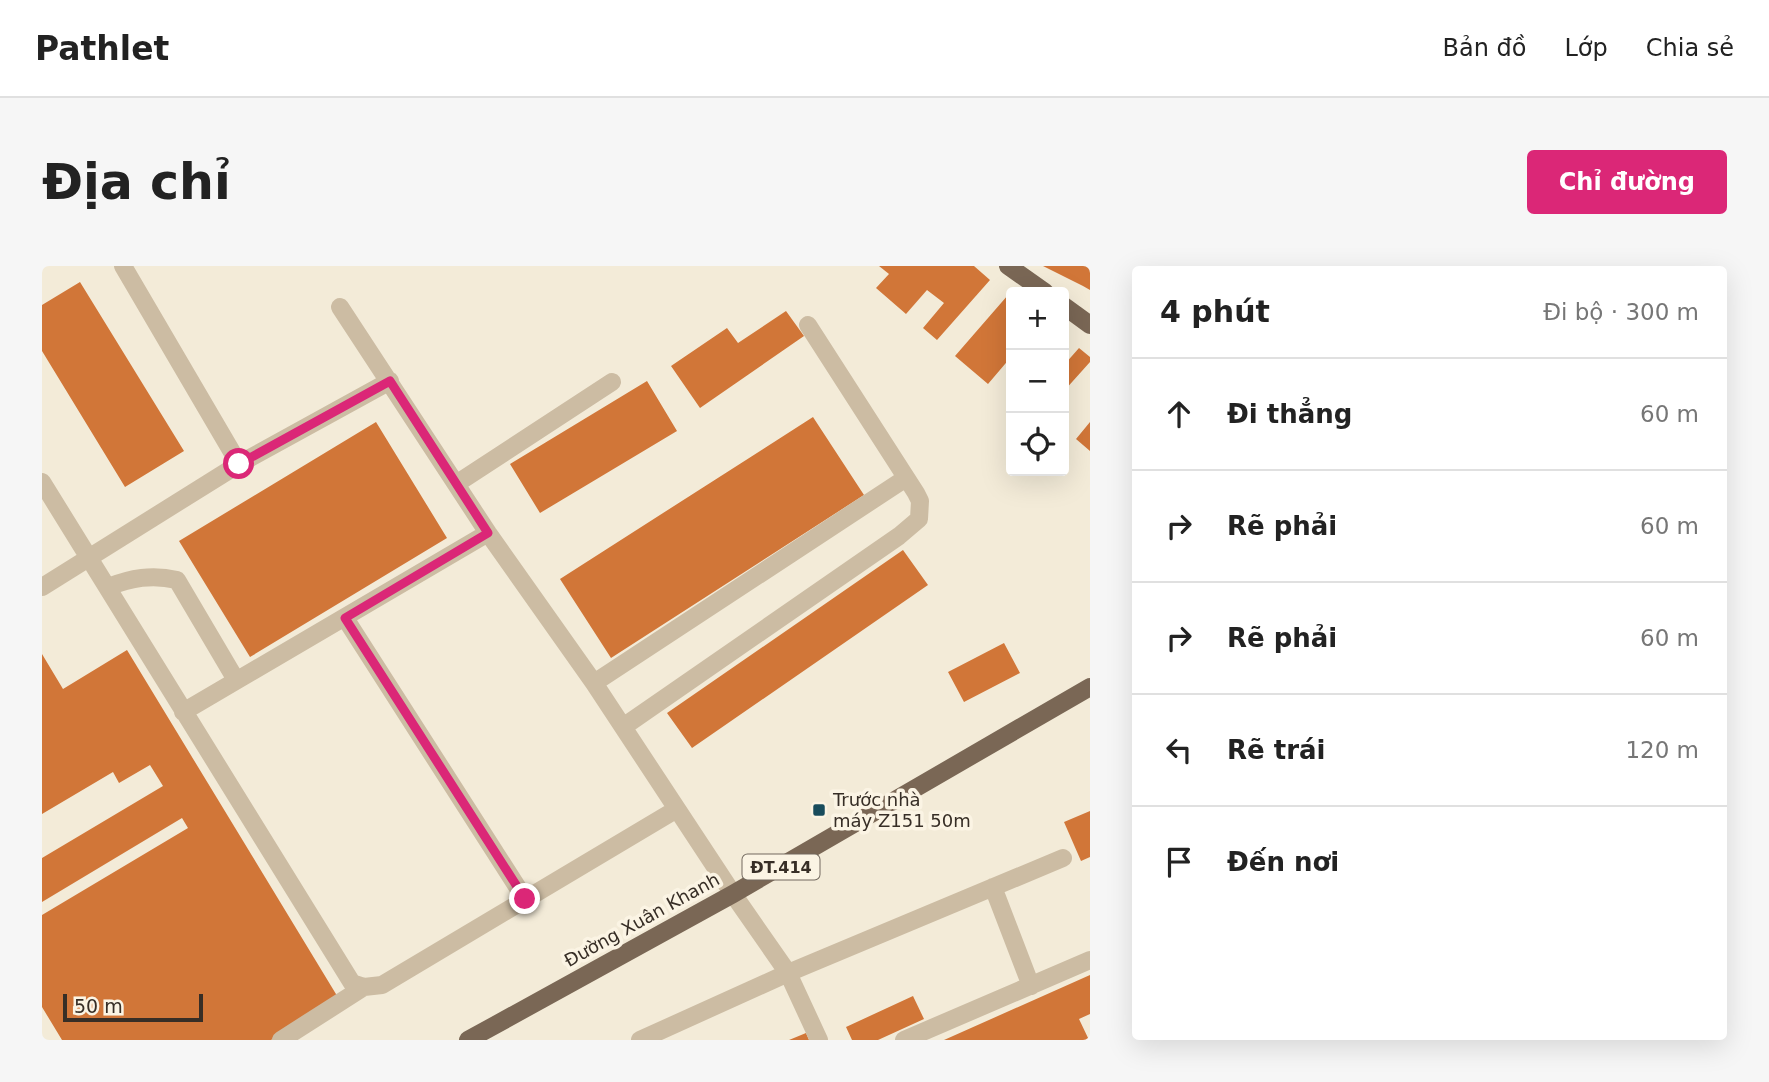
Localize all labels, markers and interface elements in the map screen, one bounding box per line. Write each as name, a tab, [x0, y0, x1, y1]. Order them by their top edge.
text: Pathlet	[35, 29, 169, 68]
text: Bản đồ	[1443, 34, 1526, 62]
text: Lớp	[1564, 34, 1608, 62]
text: Chia sẻ	[1646, 34, 1734, 62]
button: Chỉ đường	[1527, 150, 1727, 214]
text: Địa chỉ	[42, 154, 231, 211]
map controls	[1006, 287, 1069, 476]
button: +	[1006, 287, 1069, 350]
text: 4 phút	[1160, 294, 1270, 329]
text: Đi bộ · 300 m	[1543, 299, 1699, 325]
button: −	[1006, 350, 1069, 413]
icon: ahead	[1160, 395, 1198, 433]
text: Đi thẳng	[1227, 399, 1352, 429]
text: 60 m	[1640, 401, 1699, 427]
button: locate	[1006, 413, 1069, 476]
route start	[223, 448, 254, 479]
icon: right	[1160, 507, 1198, 545]
text: Rẽ phải	[1227, 511, 1337, 541]
text: 60 m	[1640, 513, 1699, 539]
icon: right	[1160, 619, 1198, 657]
text: Rẽ phải	[1227, 623, 1337, 653]
text: 60 m	[1640, 625, 1699, 651]
icon: left	[1160, 731, 1198, 769]
text: Rẽ trái	[1227, 735, 1325, 765]
text: 120 m	[1625, 737, 1699, 763]
place label: Trước nhà máy Z151 50m	[832, 789, 971, 831]
marker: Trước nhà máy Z151 50m	[811, 802, 827, 818]
icon: arrive	[1160, 843, 1198, 881]
text: Đến nơi	[1227, 847, 1339, 877]
road number: ĐT.414	[742, 854, 820, 880]
street label: Đường Xuân Khanh	[561, 868, 723, 971]
route end	[509, 883, 540, 914]
scale bar	[63, 991, 203, 1023]
text: 50 m	[74, 995, 123, 1017]

